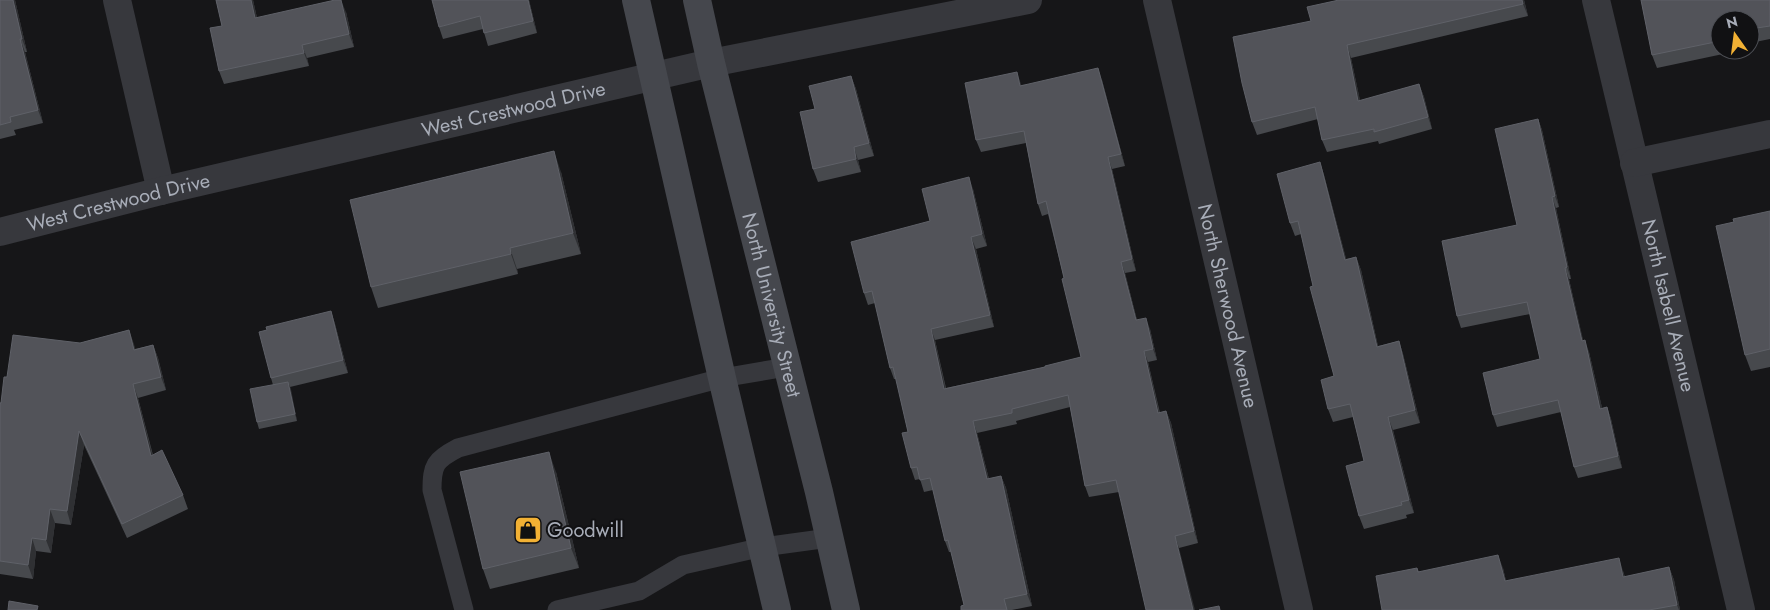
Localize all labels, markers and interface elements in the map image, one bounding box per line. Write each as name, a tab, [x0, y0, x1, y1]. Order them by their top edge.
north arrow	[1710, 10, 1760, 60]
text: N	[1724, 11, 1740, 33]
street label: West Crestwood Drive	[419, 74, 608, 145]
street label: West Crestwood Drive	[24, 166, 213, 240]
street label: North Sherwood Avenue	[1190, 201, 1265, 411]
street label: North University Street	[734, 210, 809, 400]
street label: North Isabell Avenue	[1634, 216, 1703, 395]
shop icon: Goodwill	[513, 515, 543, 545]
place label: Goodwill	[547, 516, 624, 545]

